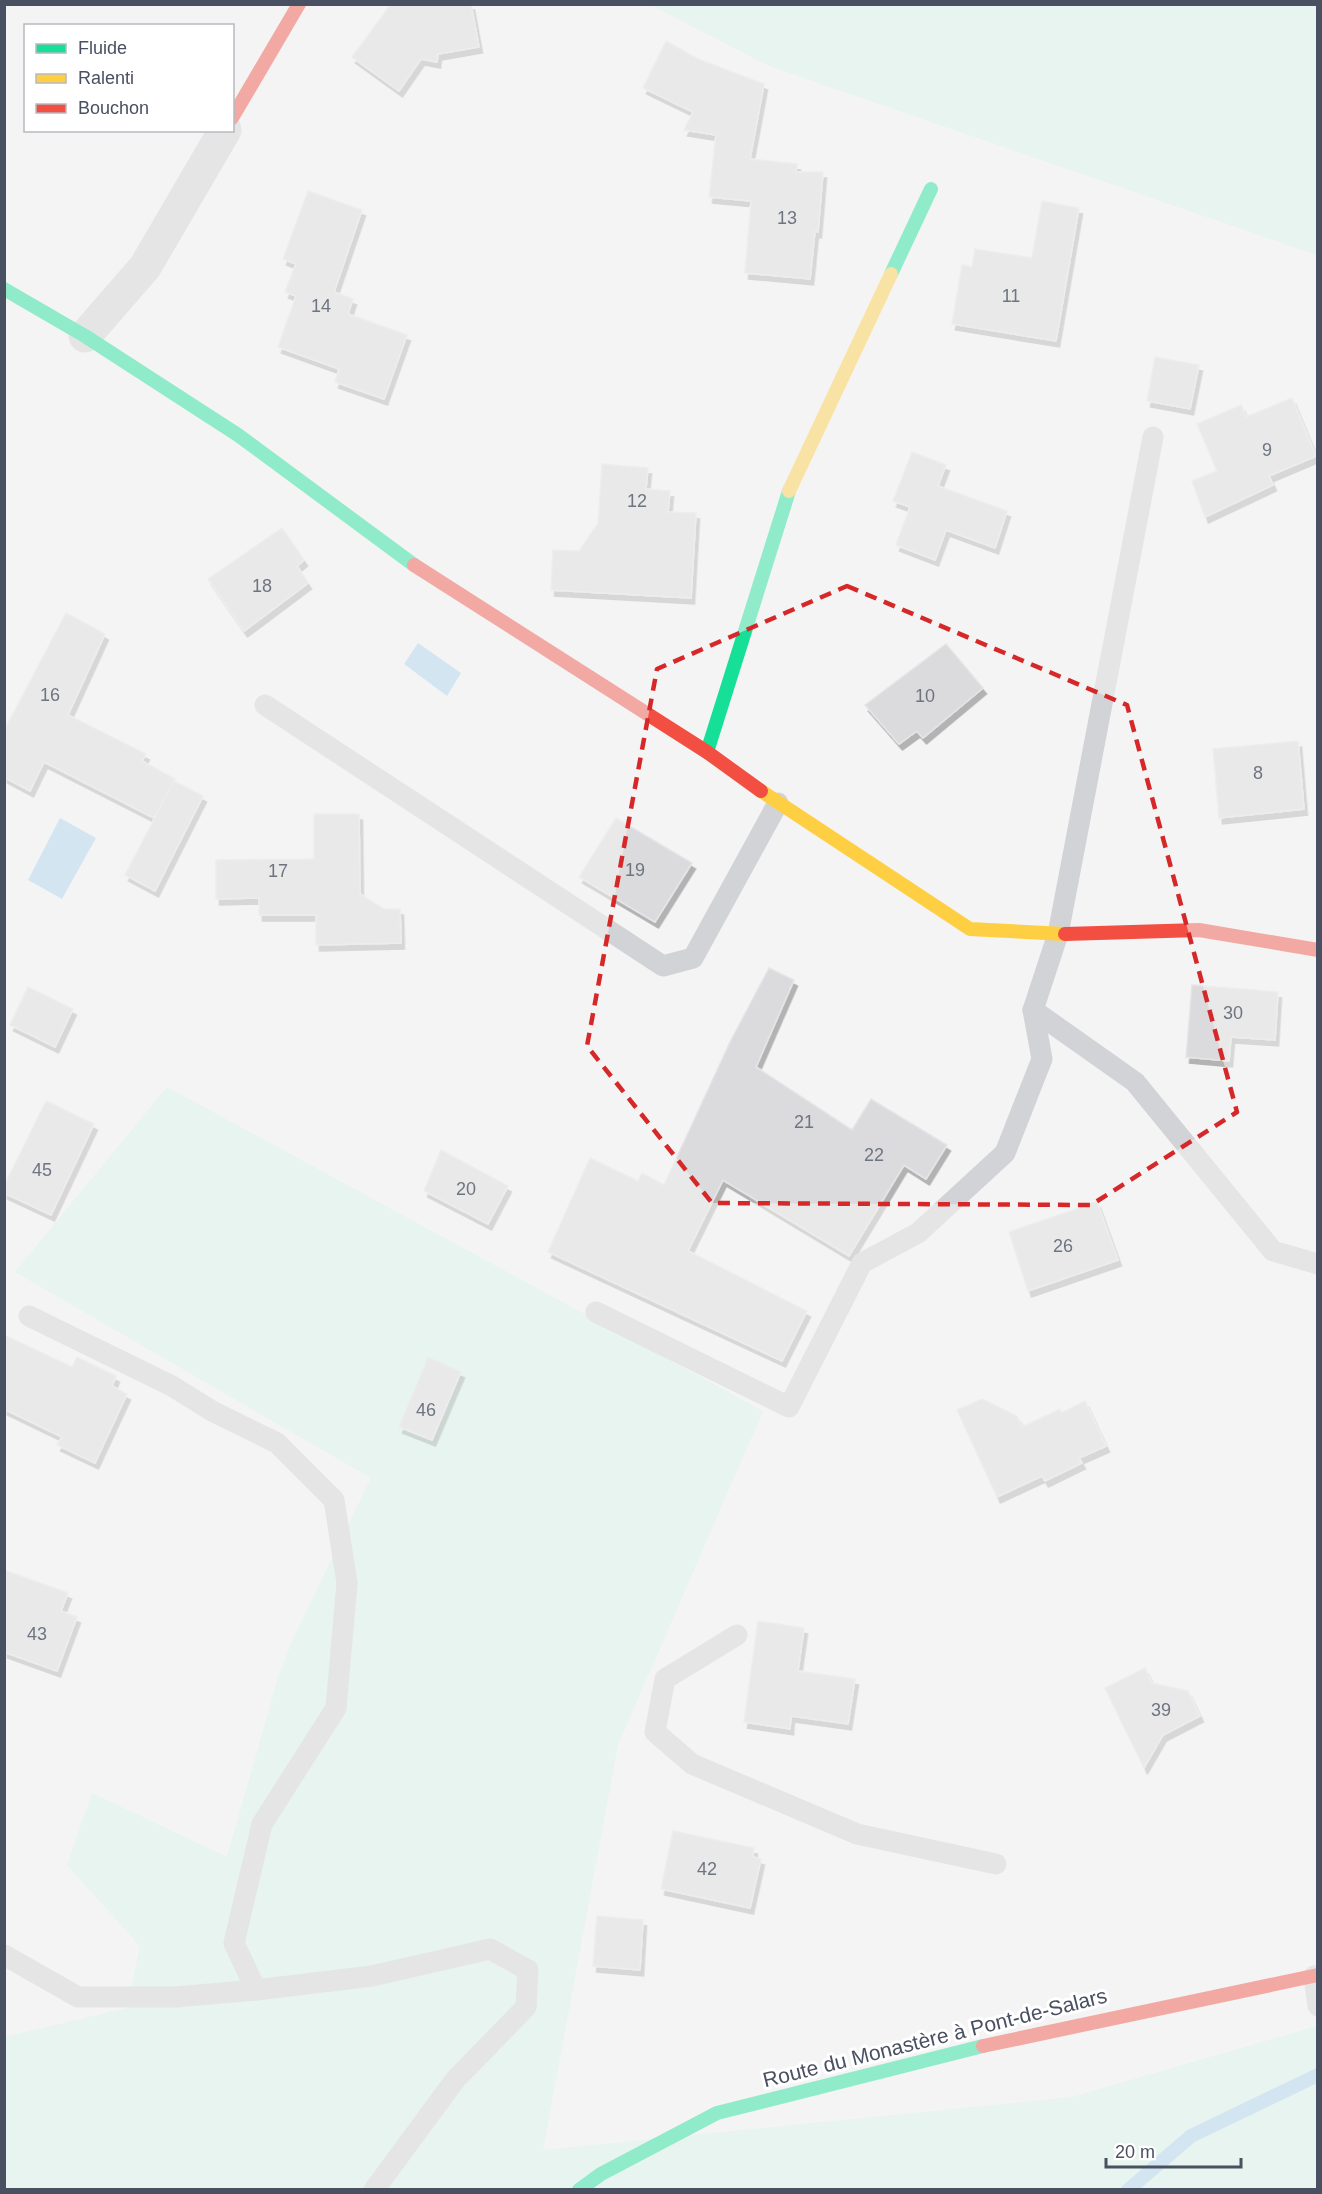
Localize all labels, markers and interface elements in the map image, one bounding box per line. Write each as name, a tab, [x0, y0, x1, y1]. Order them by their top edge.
legend	[24, 24, 234, 132]
text: Fluide	[78, 38, 127, 58]
text: Ralenti	[78, 68, 134, 88]
text: Bouchon	[78, 98, 149, 118]
house number: 13	[777, 208, 797, 228]
house number: 11	[1002, 286, 1020, 306]
house number: 14	[311, 296, 331, 316]
house number: 9	[1262, 440, 1272, 460]
house number: 12	[627, 491, 647, 511]
house number: 18	[252, 576, 272, 596]
house number: 16	[40, 685, 60, 705]
house number: 10	[915, 686, 935, 706]
house number: 8	[1253, 763, 1263, 783]
house number: 19	[625, 860, 645, 880]
house number: 17	[268, 861, 288, 881]
house number: 30	[1223, 1003, 1243, 1023]
house number: 21	[794, 1112, 814, 1132]
house number: 22	[864, 1145, 884, 1165]
house number: 45	[32, 1160, 52, 1180]
house number: 20	[456, 1179, 476, 1199]
house number: 26	[1053, 1236, 1073, 1256]
house number: 46	[416, 1400, 436, 1420]
house number: 43	[27, 1624, 47, 1644]
house number: 39	[1151, 1700, 1171, 1720]
house number: 42	[697, 1859, 717, 1879]
street label: Route du Monastère à Pont-de-Salars	[760, 1984, 1109, 2091]
scale bar	[1106, 2131, 1241, 2169]
text: 20 m	[1115, 2142, 1155, 2162]

